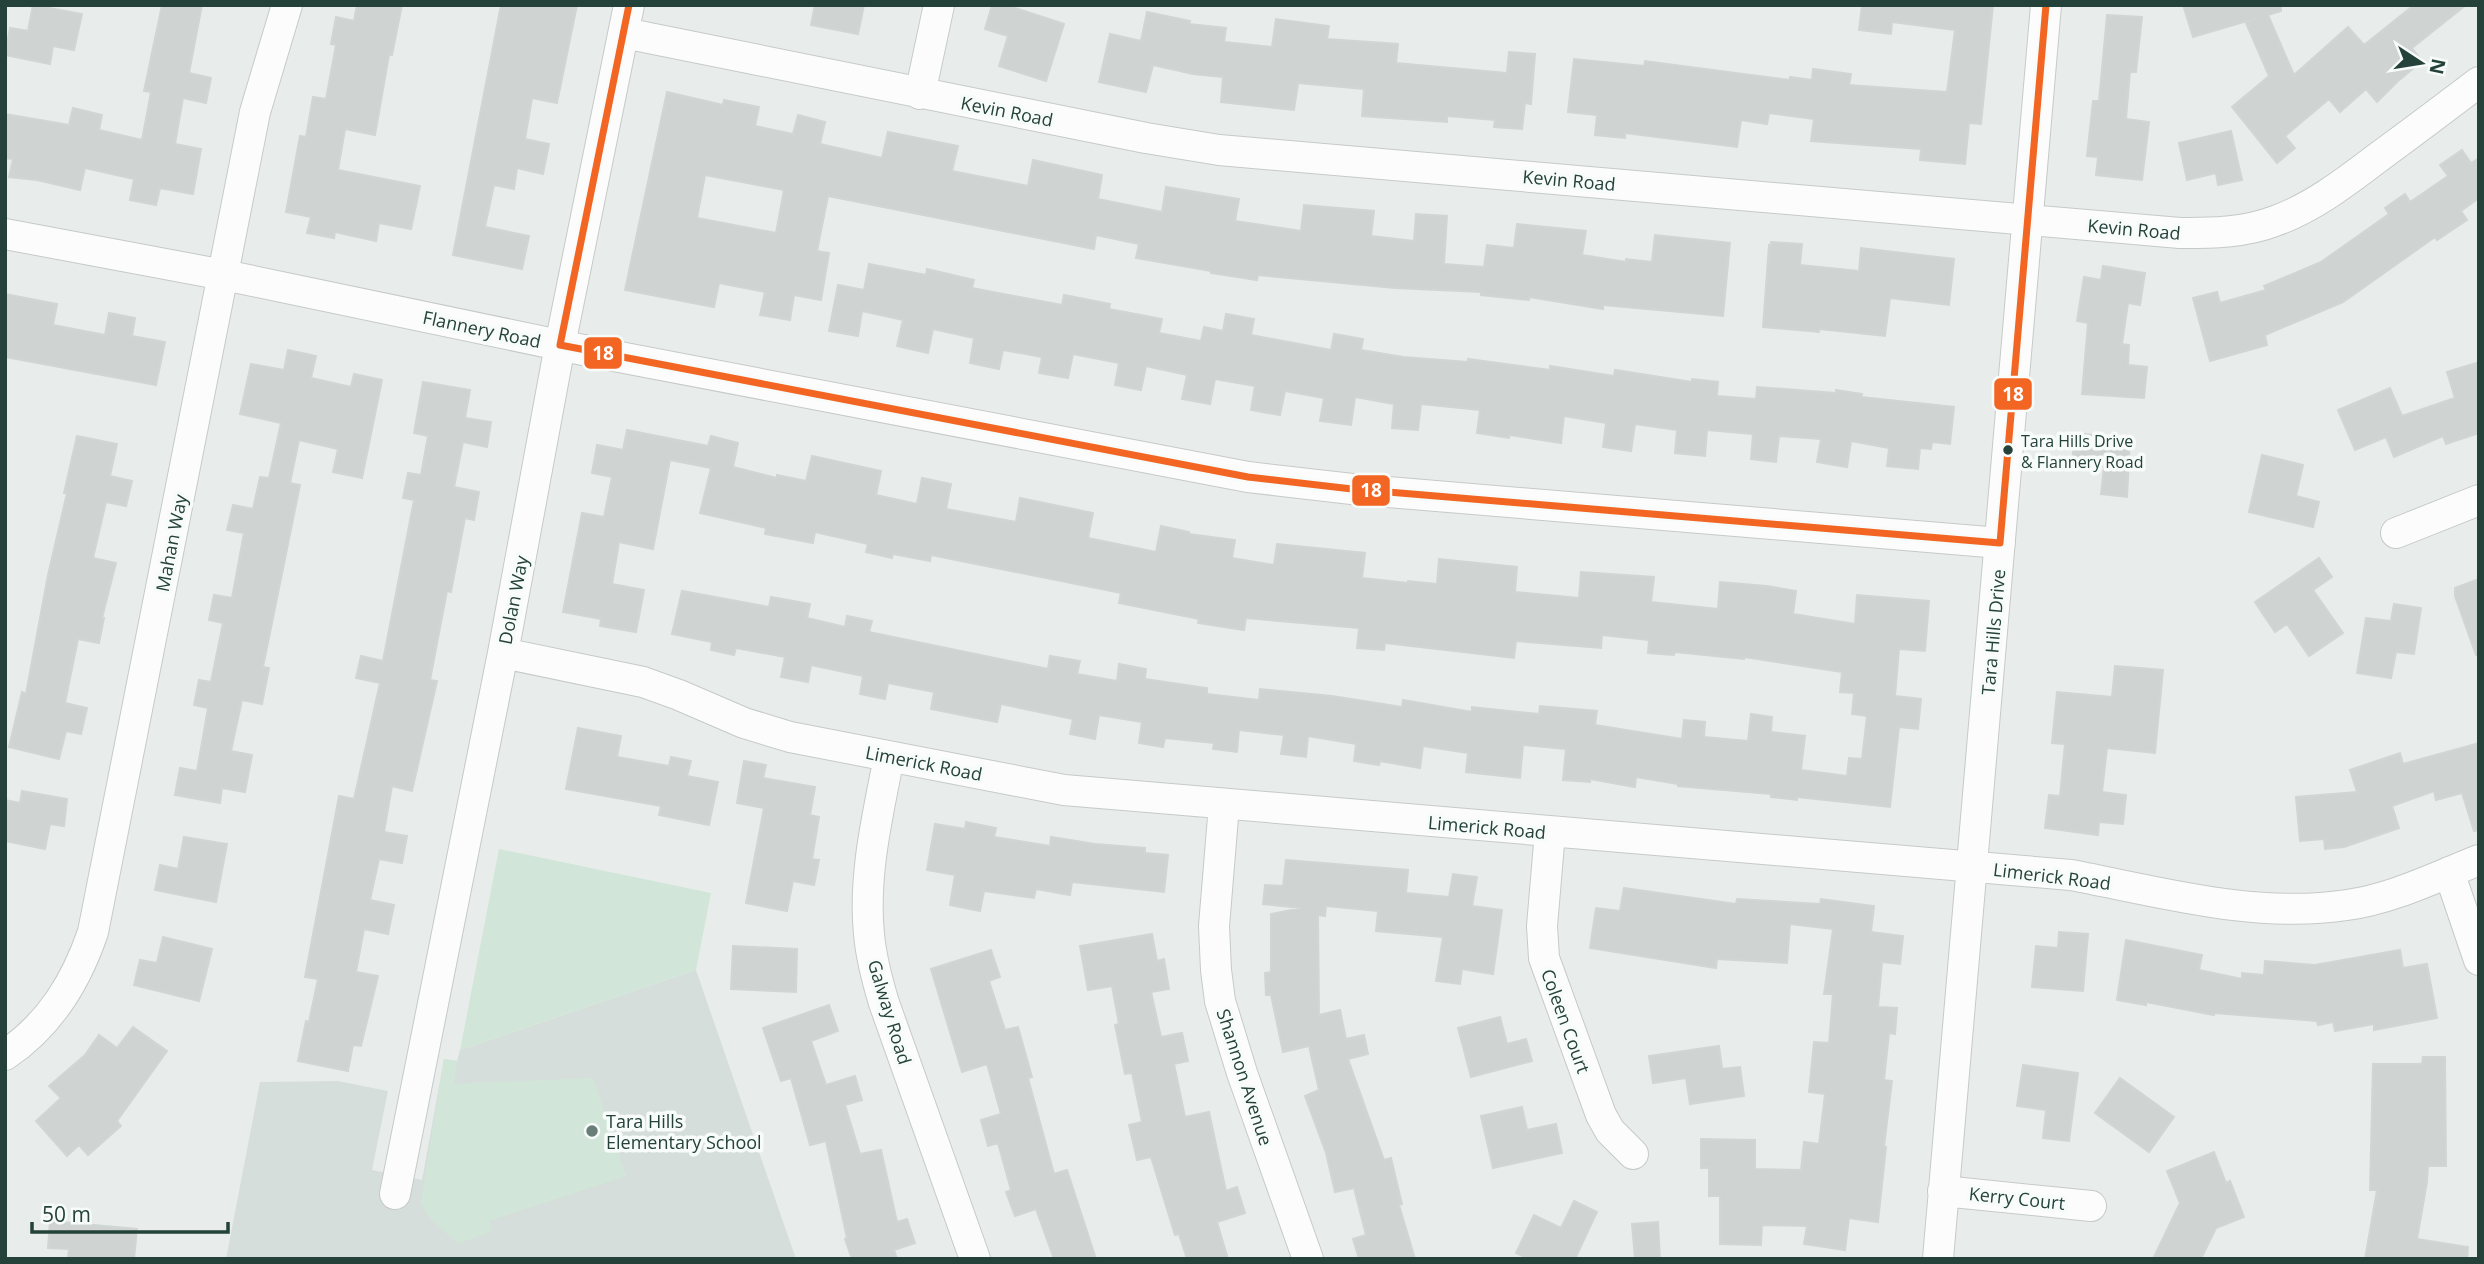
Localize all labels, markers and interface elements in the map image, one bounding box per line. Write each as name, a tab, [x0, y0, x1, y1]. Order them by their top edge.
north arrow	[2386, 28, 2456, 98]
text: N	[2423, 56, 2452, 77]
street label: Kevin Road	[959, 90, 1055, 132]
street label: Kevin Road	[1521, 164, 1617, 196]
street label: Kevin Road	[2086, 213, 2182, 245]
street label: Flannery Road	[421, 305, 543, 353]
line badge: 18	[583, 336, 623, 370]
text: 18	[592, 340, 614, 366]
line badge: 18	[1993, 377, 2033, 411]
text: 18	[2002, 381, 2024, 407]
place label: Tara Hills Drive & Flannery Road	[2021, 430, 2144, 473]
marker: Tara Hills Drive & Flannery Road	[2001, 443, 2015, 457]
line badge: 18	[1351, 474, 1391, 507]
text: 18	[1360, 477, 1382, 503]
street label: Mahan Way	[150, 491, 192, 594]
street label: Dolan Way	[493, 553, 534, 646]
street label: Tara Hills Drive	[1976, 568, 2010, 696]
street label: Limerick Road	[864, 740, 984, 786]
street label: Limerick Road	[1427, 810, 1547, 844]
street label: Limerick Road	[1992, 857, 2112, 895]
street label: Galway Road	[863, 957, 917, 1067]
street label: Coleen Court	[1536, 965, 1596, 1077]
street label: Shannon Avenue	[1212, 1006, 1278, 1148]
place label: Tara Hills Elementary School	[606, 1109, 762, 1154]
marker: Tara Hills Elementary School	[584, 1123, 600, 1139]
street label: Kerry Court	[1968, 1181, 2066, 1215]
scale bar	[32, 1190, 228, 1234]
text: 50 m	[42, 1200, 91, 1228]

